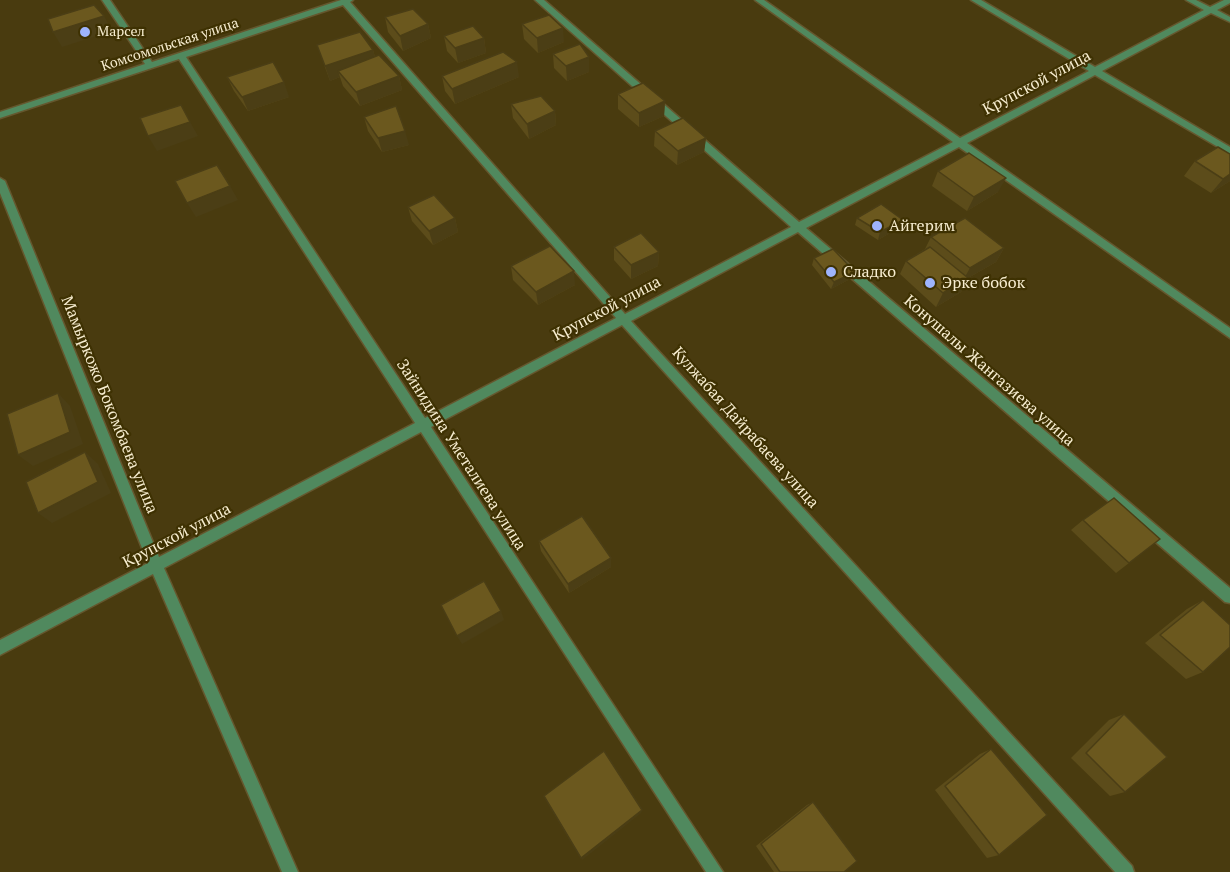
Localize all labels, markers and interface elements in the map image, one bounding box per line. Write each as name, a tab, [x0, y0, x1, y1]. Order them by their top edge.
street label: Комсомольская улица	[99, 15, 241, 75]
place label: Марсел	[97, 24, 145, 40]
marker: Марсел	[78, 25, 92, 39]
street label: Крупской улица	[980, 46, 1094, 120]
place label: Айгерим	[889, 216, 955, 236]
marker: Айгерим	[870, 219, 884, 233]
place label: Сладко	[843, 262, 896, 282]
marker: Сладко	[824, 265, 838, 279]
street label: Крупской улица	[550, 272, 664, 346]
place label: Эрке бобок	[942, 273, 1025, 293]
marker: Эрке бобок	[923, 276, 937, 290]
street label: Конушалы Жангазиева улица	[900, 291, 1078, 451]
street label: Мамыркожо Бокомбаева улица	[57, 294, 161, 516]
street label: Кулжабая Дайрабаева улица	[668, 344, 822, 512]
street label: Зайнидина Уметалиева улица	[392, 356, 530, 554]
street label: Крупской улица	[120, 499, 234, 573]

